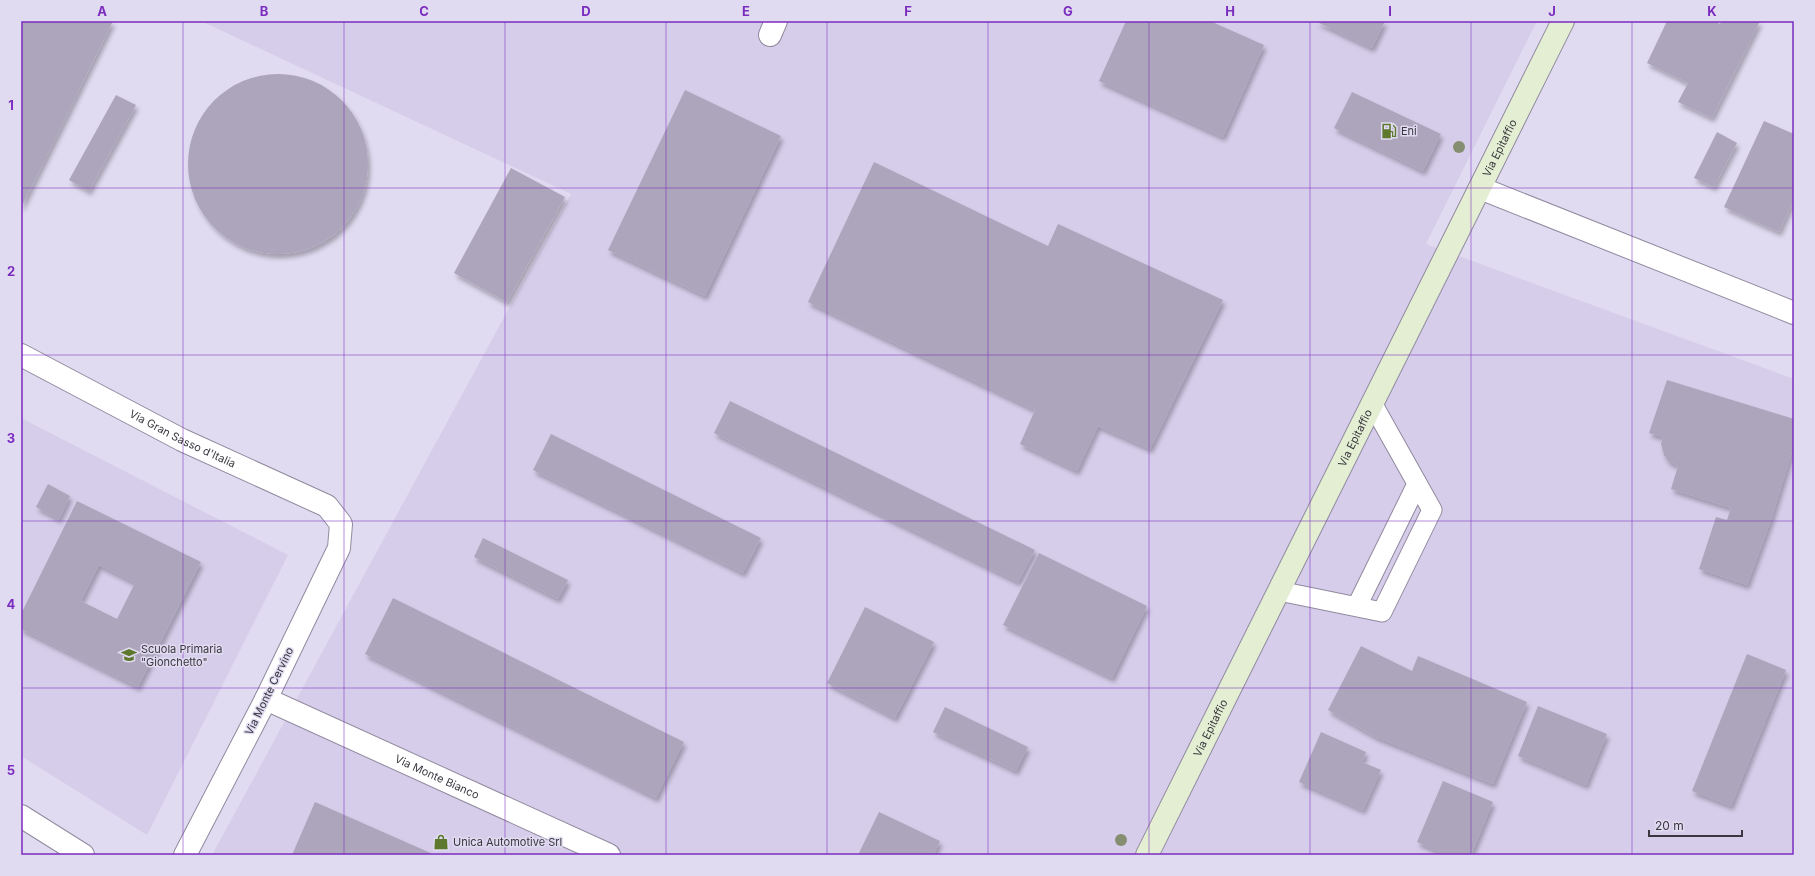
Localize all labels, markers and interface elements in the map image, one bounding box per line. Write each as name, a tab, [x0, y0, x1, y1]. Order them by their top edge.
text: A	[97, 3, 107, 19]
text: B	[260, 3, 269, 19]
text: C	[419, 3, 429, 19]
text: D	[581, 3, 591, 19]
text: E	[742, 3, 750, 19]
text: F	[904, 3, 912, 19]
text: G	[1063, 3, 1073, 19]
text: H	[1225, 3, 1235, 19]
text: I	[1388, 3, 1392, 19]
text: J	[1548, 3, 1556, 19]
text: K	[1707, 3, 1717, 19]
text: 1	[8, 97, 14, 113]
street label: Via Epitaffio	[1479, 117, 1520, 179]
fuel station icon: Eni	[1380, 122, 1398, 140]
place label: Eni	[1401, 124, 1417, 138]
text: 2	[7, 263, 15, 279]
street label: Via Gran Sasso d'Italia	[127, 407, 238, 471]
street label: Via Epitaffio	[1335, 407, 1375, 469]
text: 3	[7, 430, 15, 446]
text: 4	[7, 596, 16, 612]
place label: Scuola Primaria "Gionchetto"	[141, 642, 222, 669]
street label: Via Monte Cervino	[242, 644, 297, 737]
school or university icon: Scuola Primaria "Gionchetto"	[120, 646, 138, 664]
street label: Via Epitaffio	[1190, 697, 1231, 759]
street label: Via Monte Bianco	[393, 752, 482, 802]
text: 5	[7, 762, 15, 778]
scale bar	[1649, 812, 1742, 838]
text: 20 m	[1655, 818, 1684, 833]
shop icon: Unica Automotive Srl	[432, 833, 450, 851]
place label: Unica Automotive Srl	[453, 835, 562, 849]

